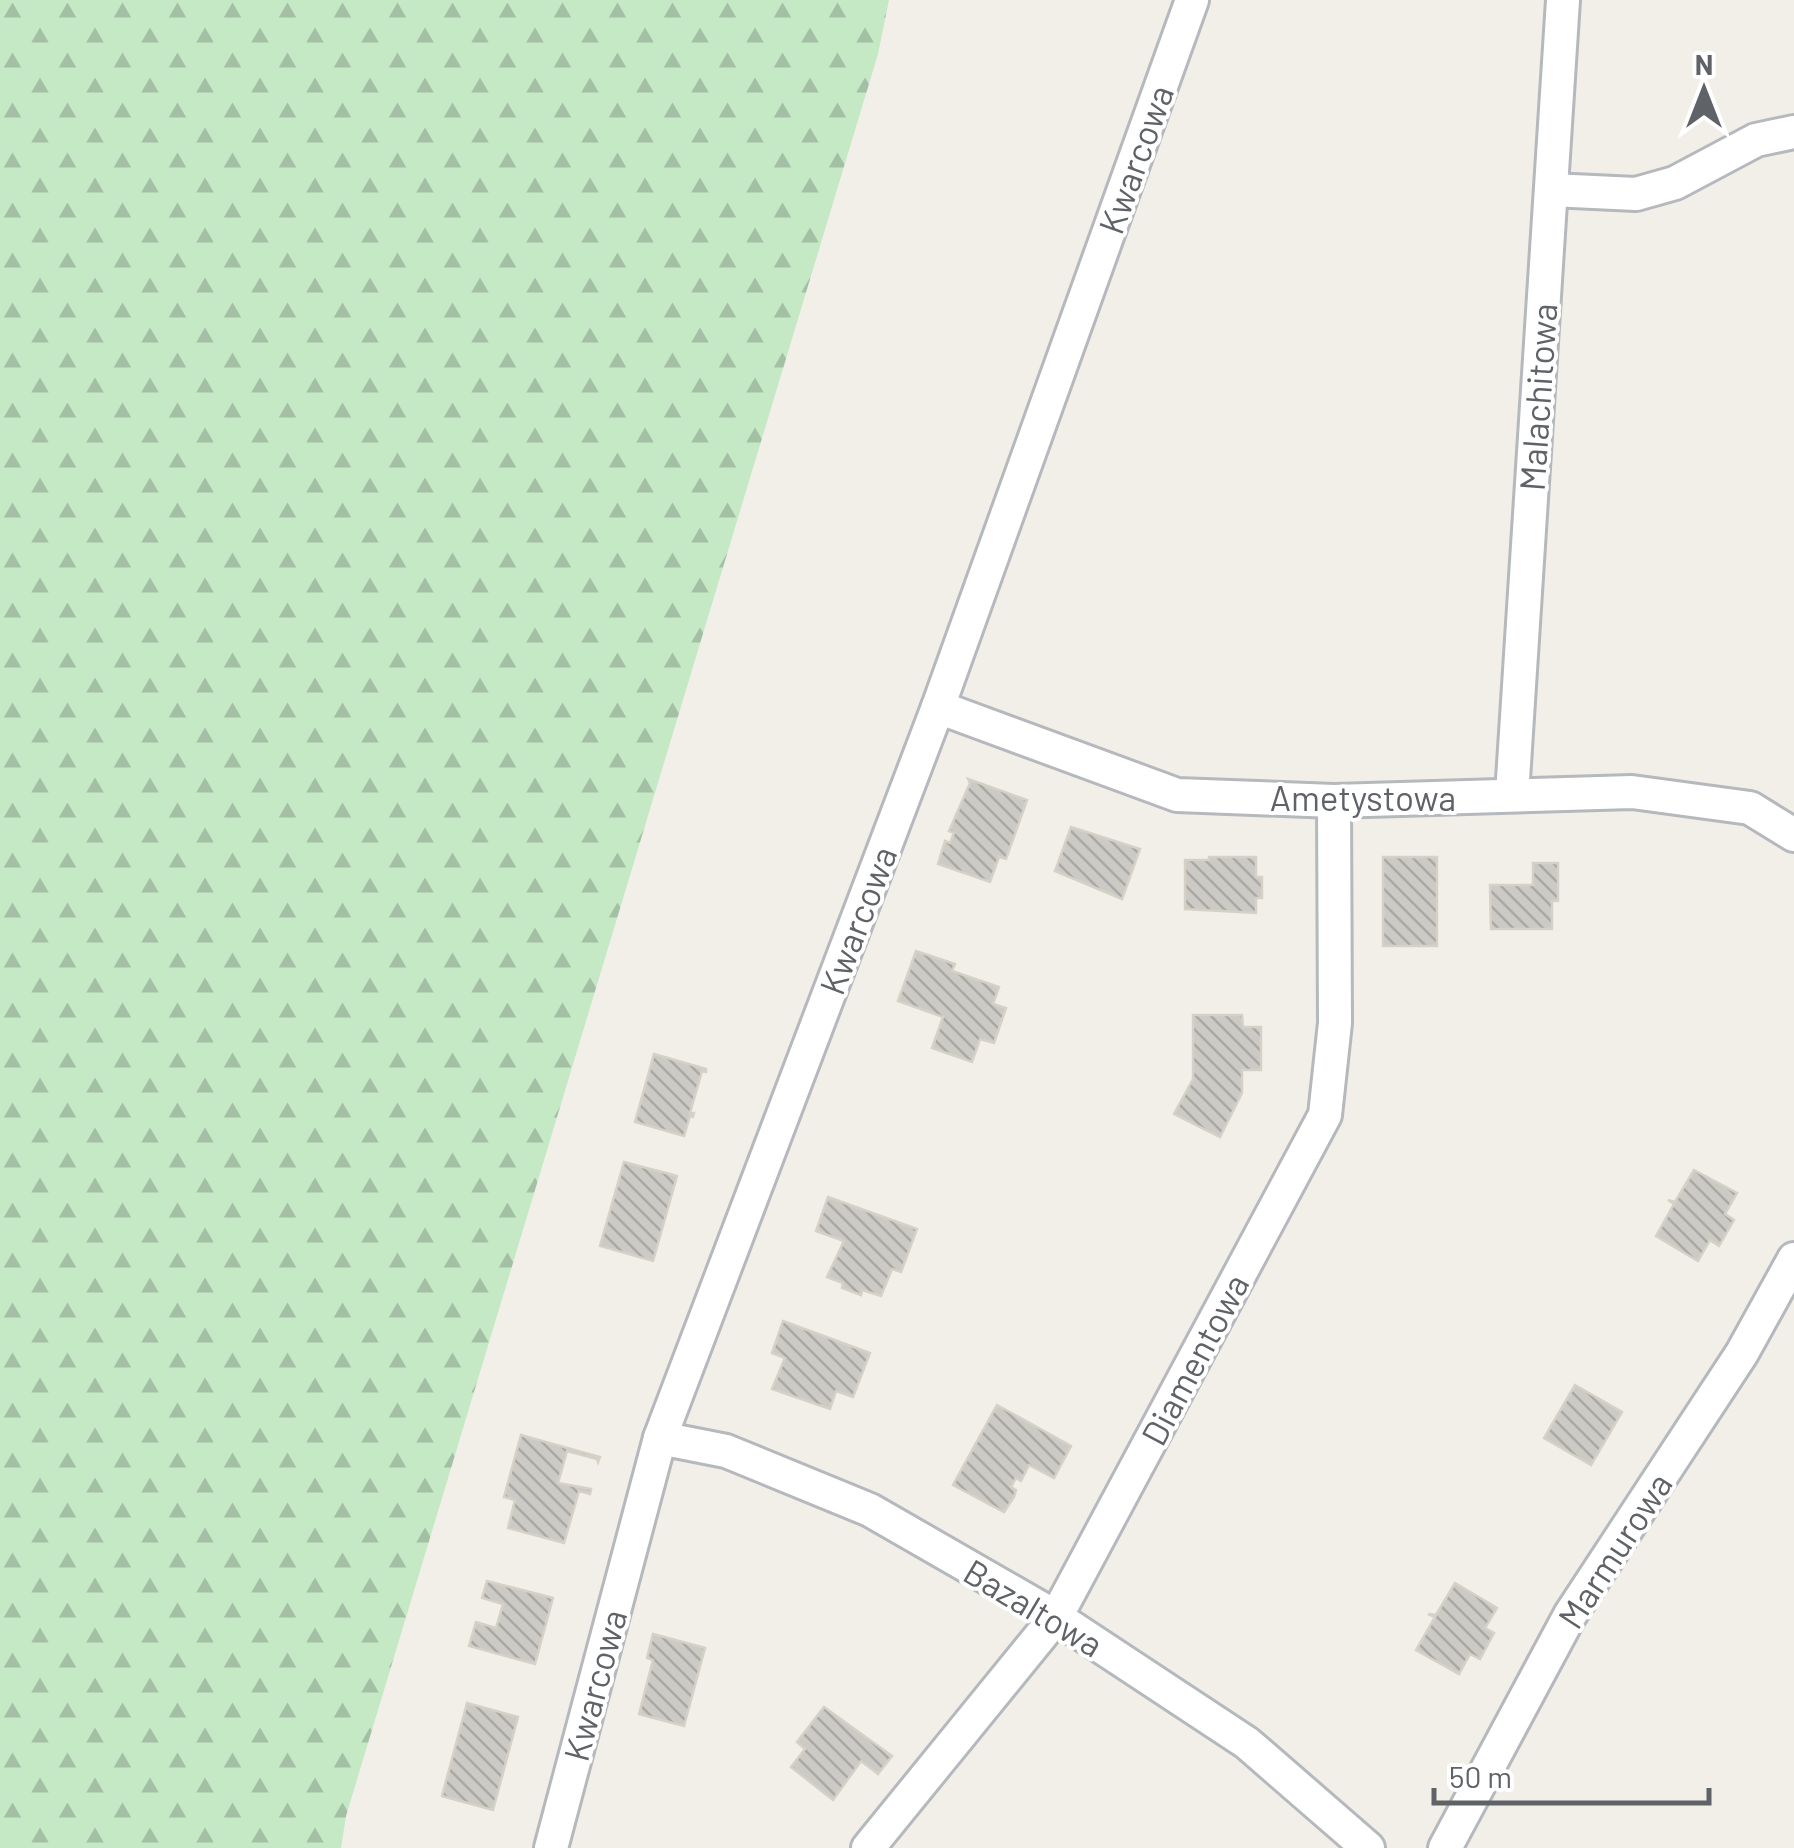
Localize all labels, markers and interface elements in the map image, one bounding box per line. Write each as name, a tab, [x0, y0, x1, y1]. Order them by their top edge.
north arrow	[1654, 40, 1754, 140]
text: N	[1695, 47, 1713, 81]
street label: Kwarcowa	[1089, 79, 1181, 239]
street label: Malachitowa	[1509, 302, 1565, 492]
street label: Ametystowa	[1270, 776, 1456, 818]
street label: Kwarcowa	[810, 840, 904, 1000]
street label: Diamentowa	[1131, 1266, 1257, 1452]
street label: Marmurowa	[1548, 1464, 1680, 1636]
street label: Bazaltowa	[957, 1549, 1111, 1665]
street label: Kwarcowa	[554, 1605, 634, 1765]
scale bar	[1434, 1743, 1709, 1805]
text: 50 m	[1449, 1758, 1512, 1794]

